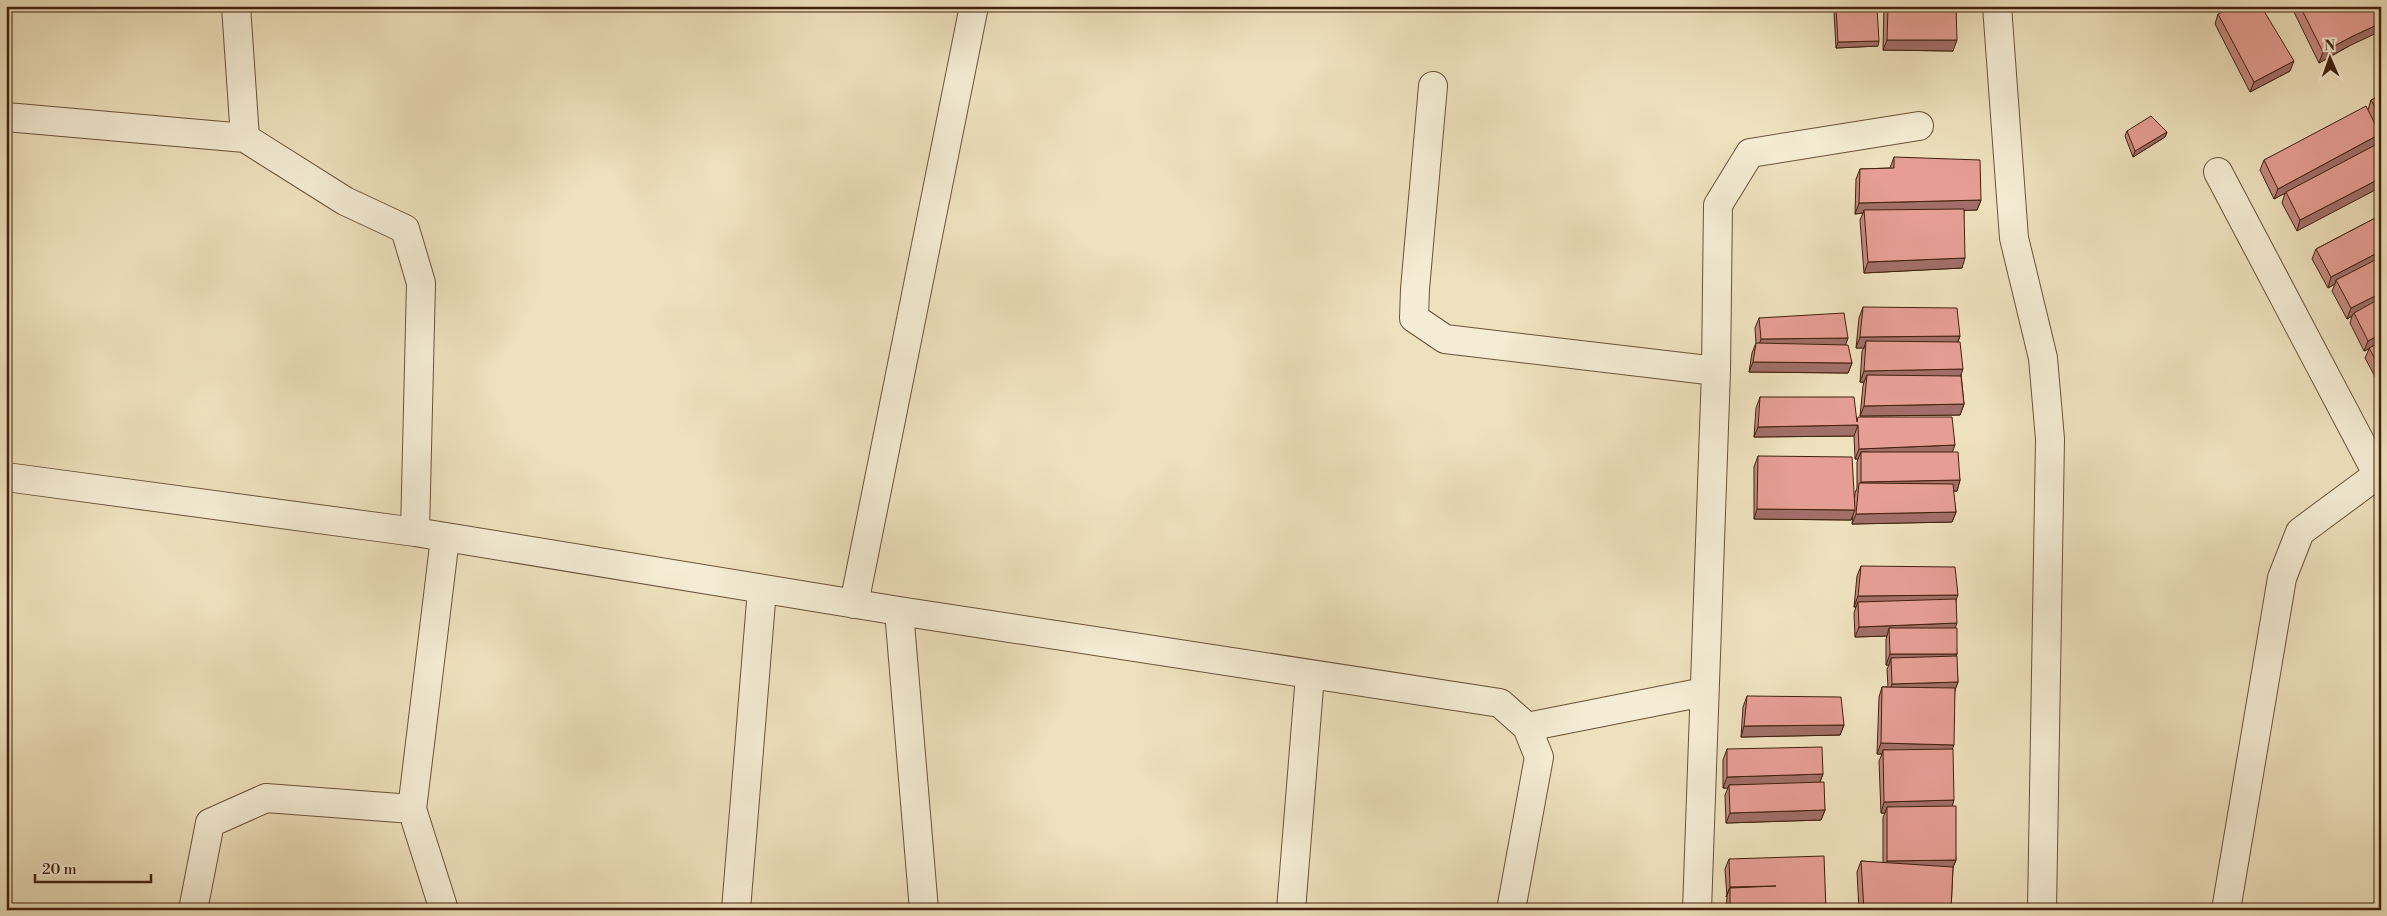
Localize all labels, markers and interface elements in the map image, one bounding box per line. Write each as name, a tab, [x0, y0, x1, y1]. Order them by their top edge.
north arrow	[2304, 32, 2354, 82]
text: N	[2324, 37, 2335, 55]
scale bar	[35, 851, 151, 883]
text: 20 m	[42, 860, 77, 879]

